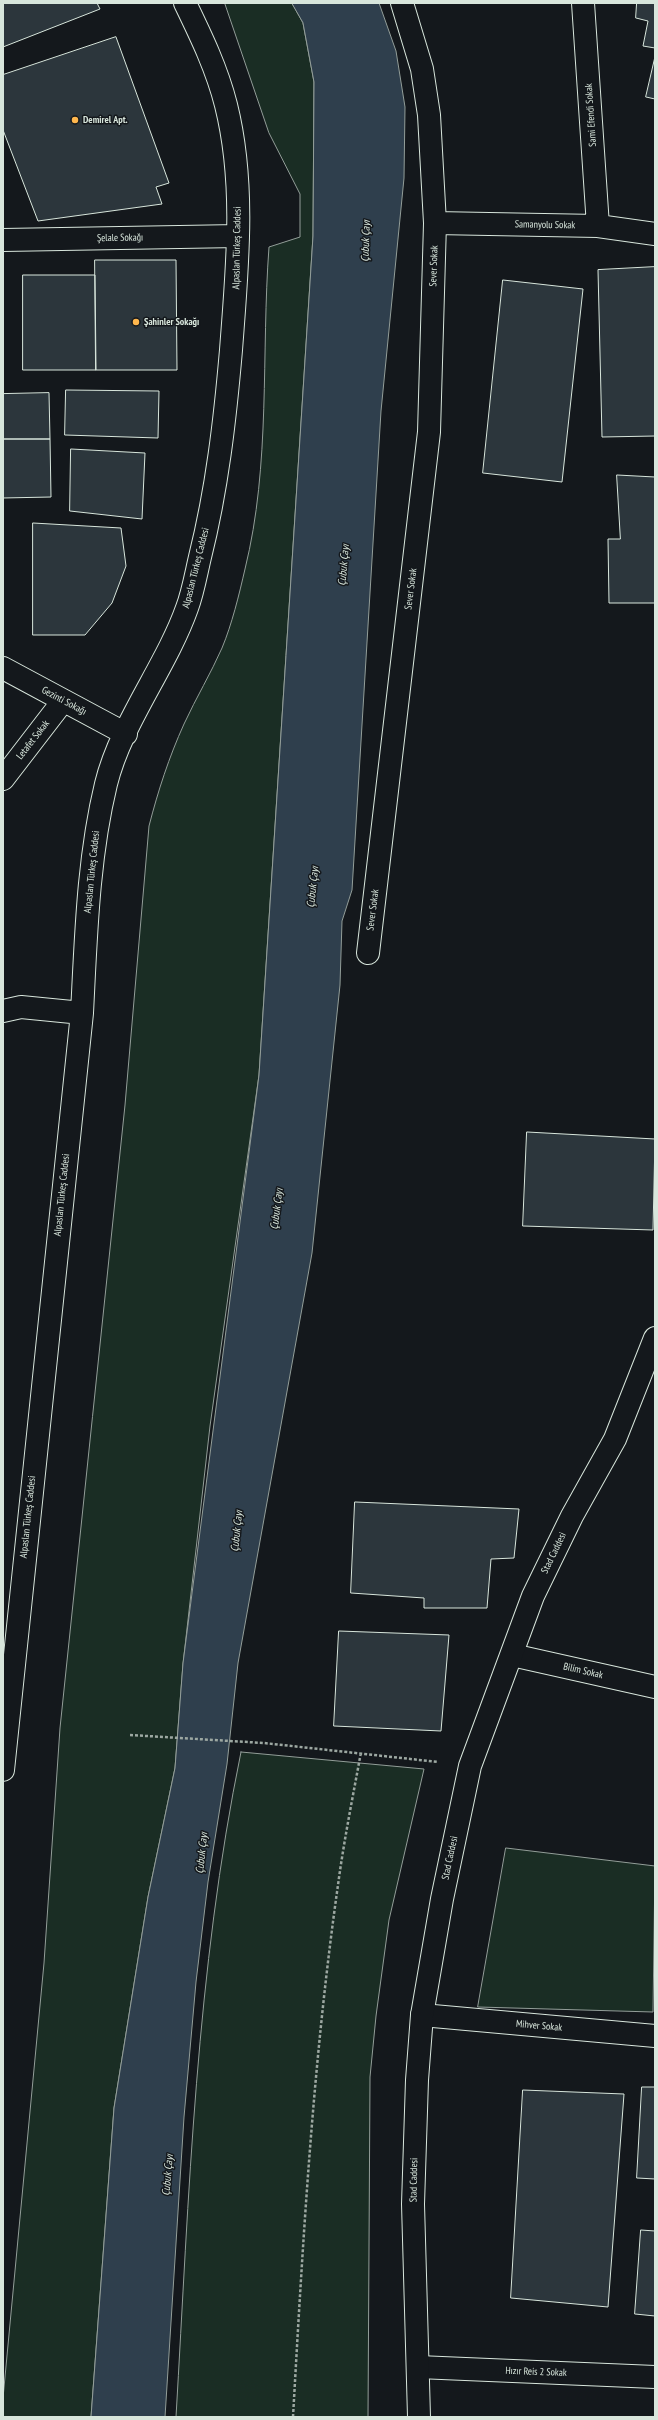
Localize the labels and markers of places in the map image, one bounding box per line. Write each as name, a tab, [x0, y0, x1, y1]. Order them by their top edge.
place label: Demirel Apt.	[83, 114, 128, 126]
marker: Demirel Apt.	[70, 115, 80, 125]
place label: Şahinler Sokağı	[144, 316, 199, 328]
marker: Şahinler Sokağı	[131, 317, 141, 327]

